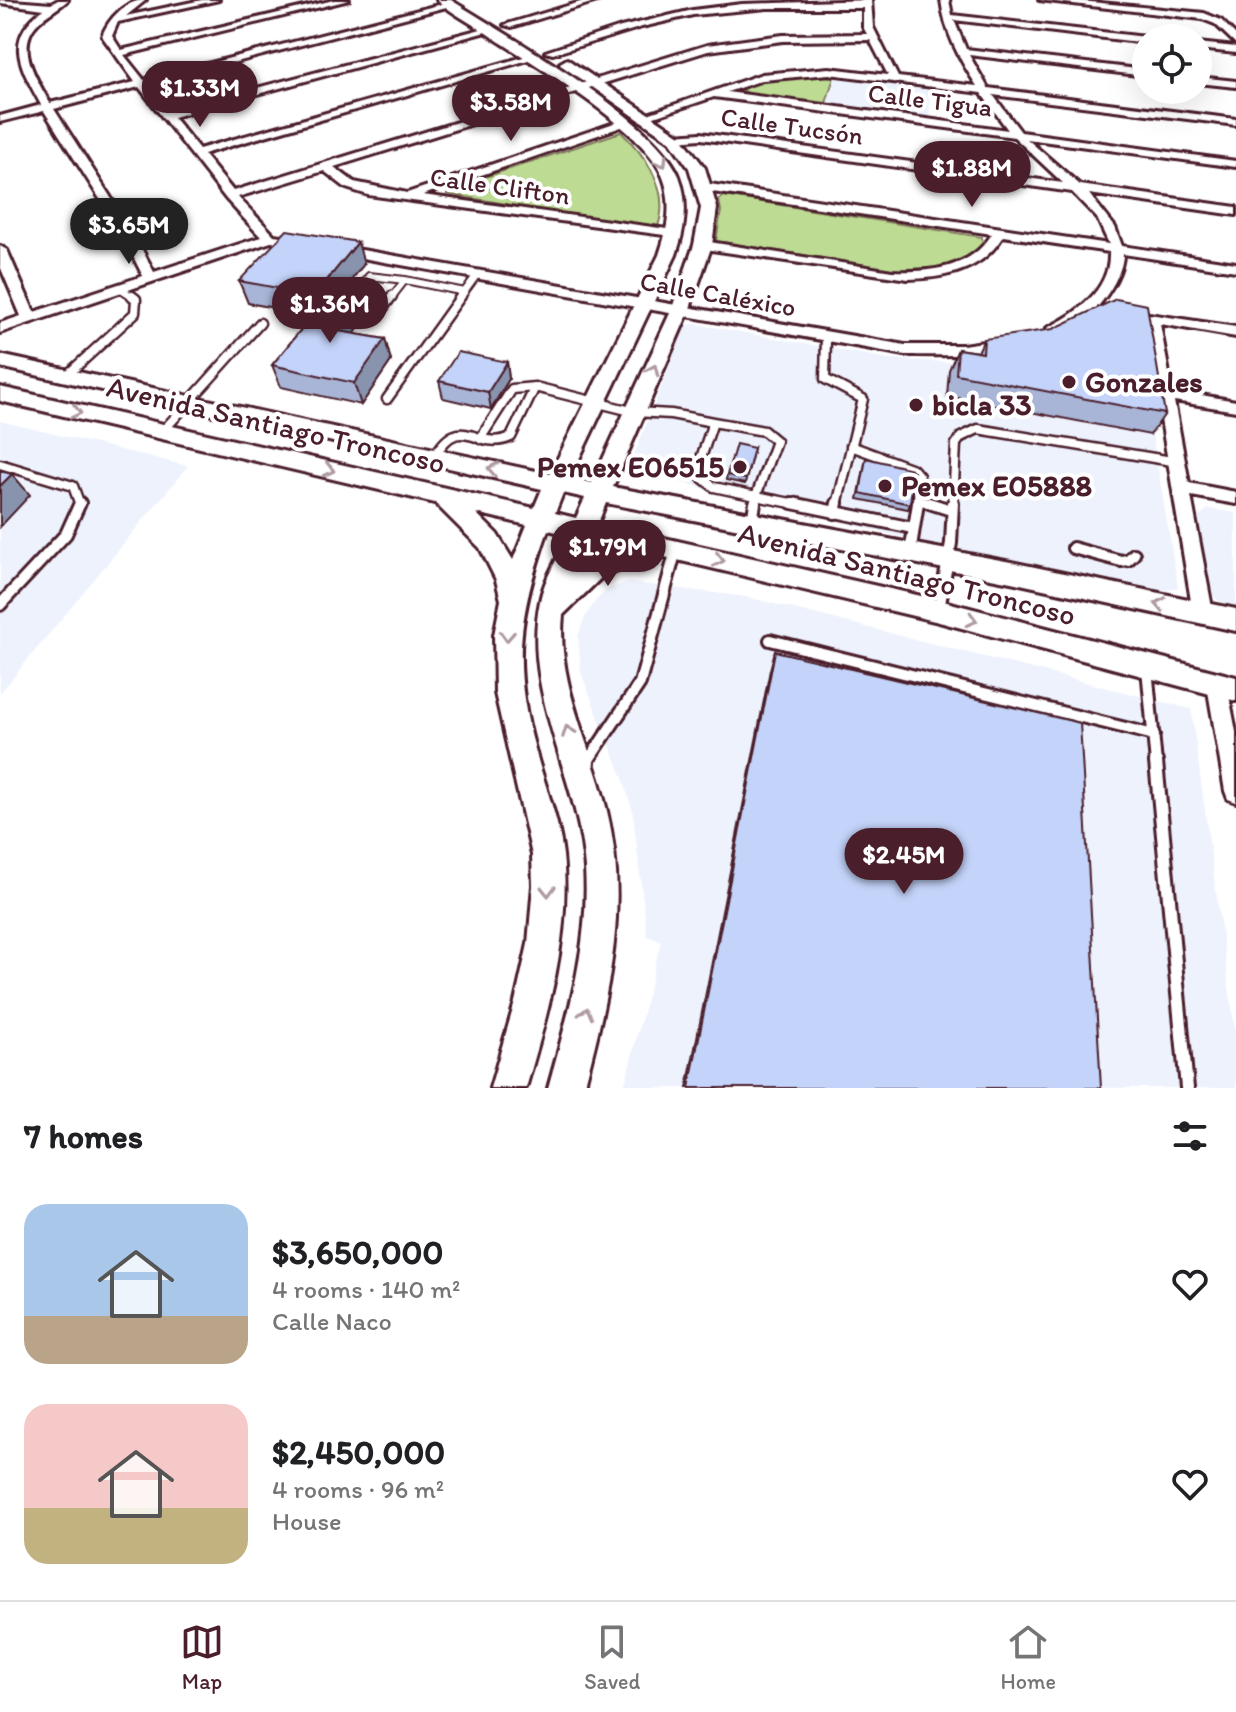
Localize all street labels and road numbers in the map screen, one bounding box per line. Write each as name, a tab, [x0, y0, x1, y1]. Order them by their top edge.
street label: Calle Tigua	[866, 77, 994, 124]
street label: Calle Tucsón	[719, 100, 865, 152]
street label: Calle Clifton	[428, 160, 572, 212]
street label: Calle Caléxico	[638, 265, 798, 323]
street label: Avenida Santiago Troncoso	[103, 368, 449, 482]
street label: Avenida Santiago Troncoso	[735, 514, 1080, 633]

